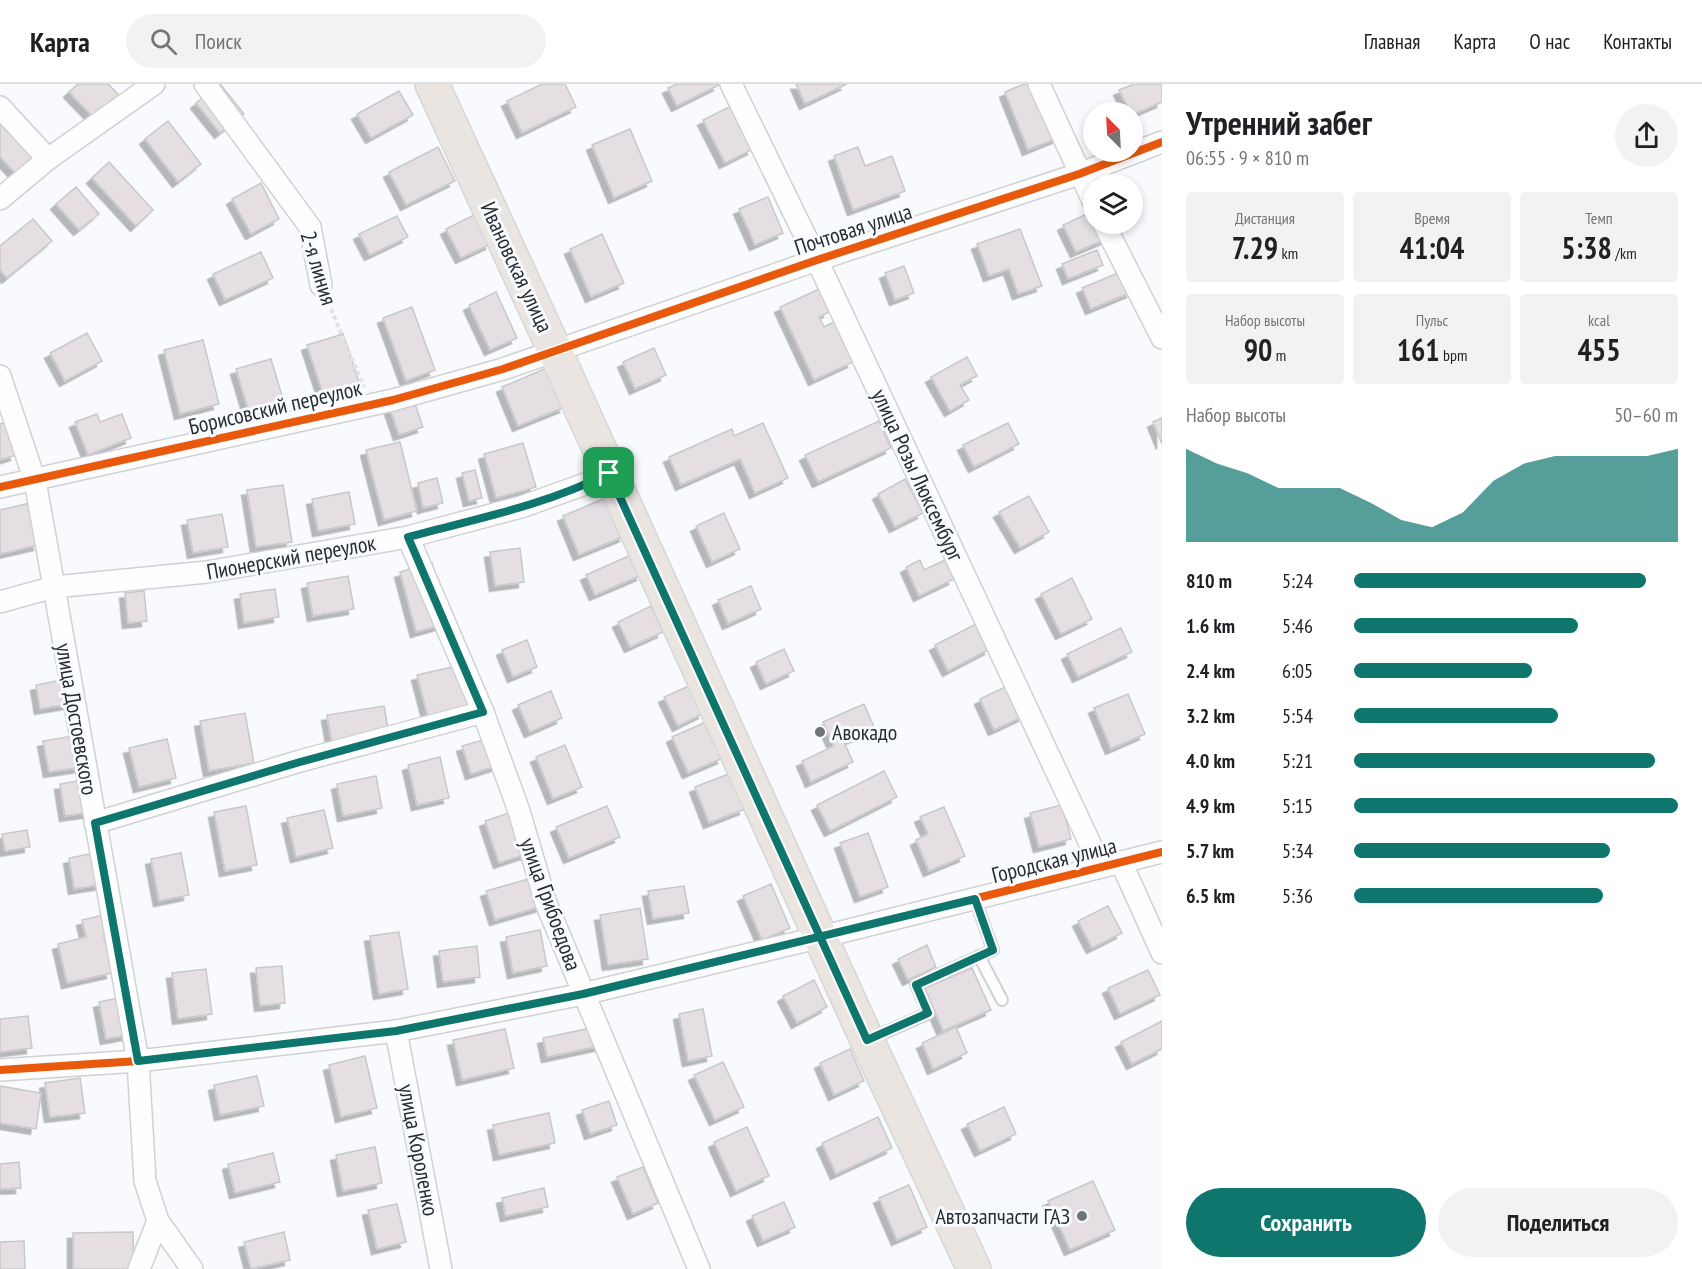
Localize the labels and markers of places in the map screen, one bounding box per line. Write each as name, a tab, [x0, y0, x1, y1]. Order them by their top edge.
pin	[583, 447, 634, 498]
place label: Авокадо	[832, 718, 897, 746]
marker: Авокадо	[813, 725, 827, 739]
place label: Автозапчасти ГАЗ	[935, 1202, 1070, 1230]
marker: Автозапчасти ГАЗ	[1075, 1209, 1089, 1223]

